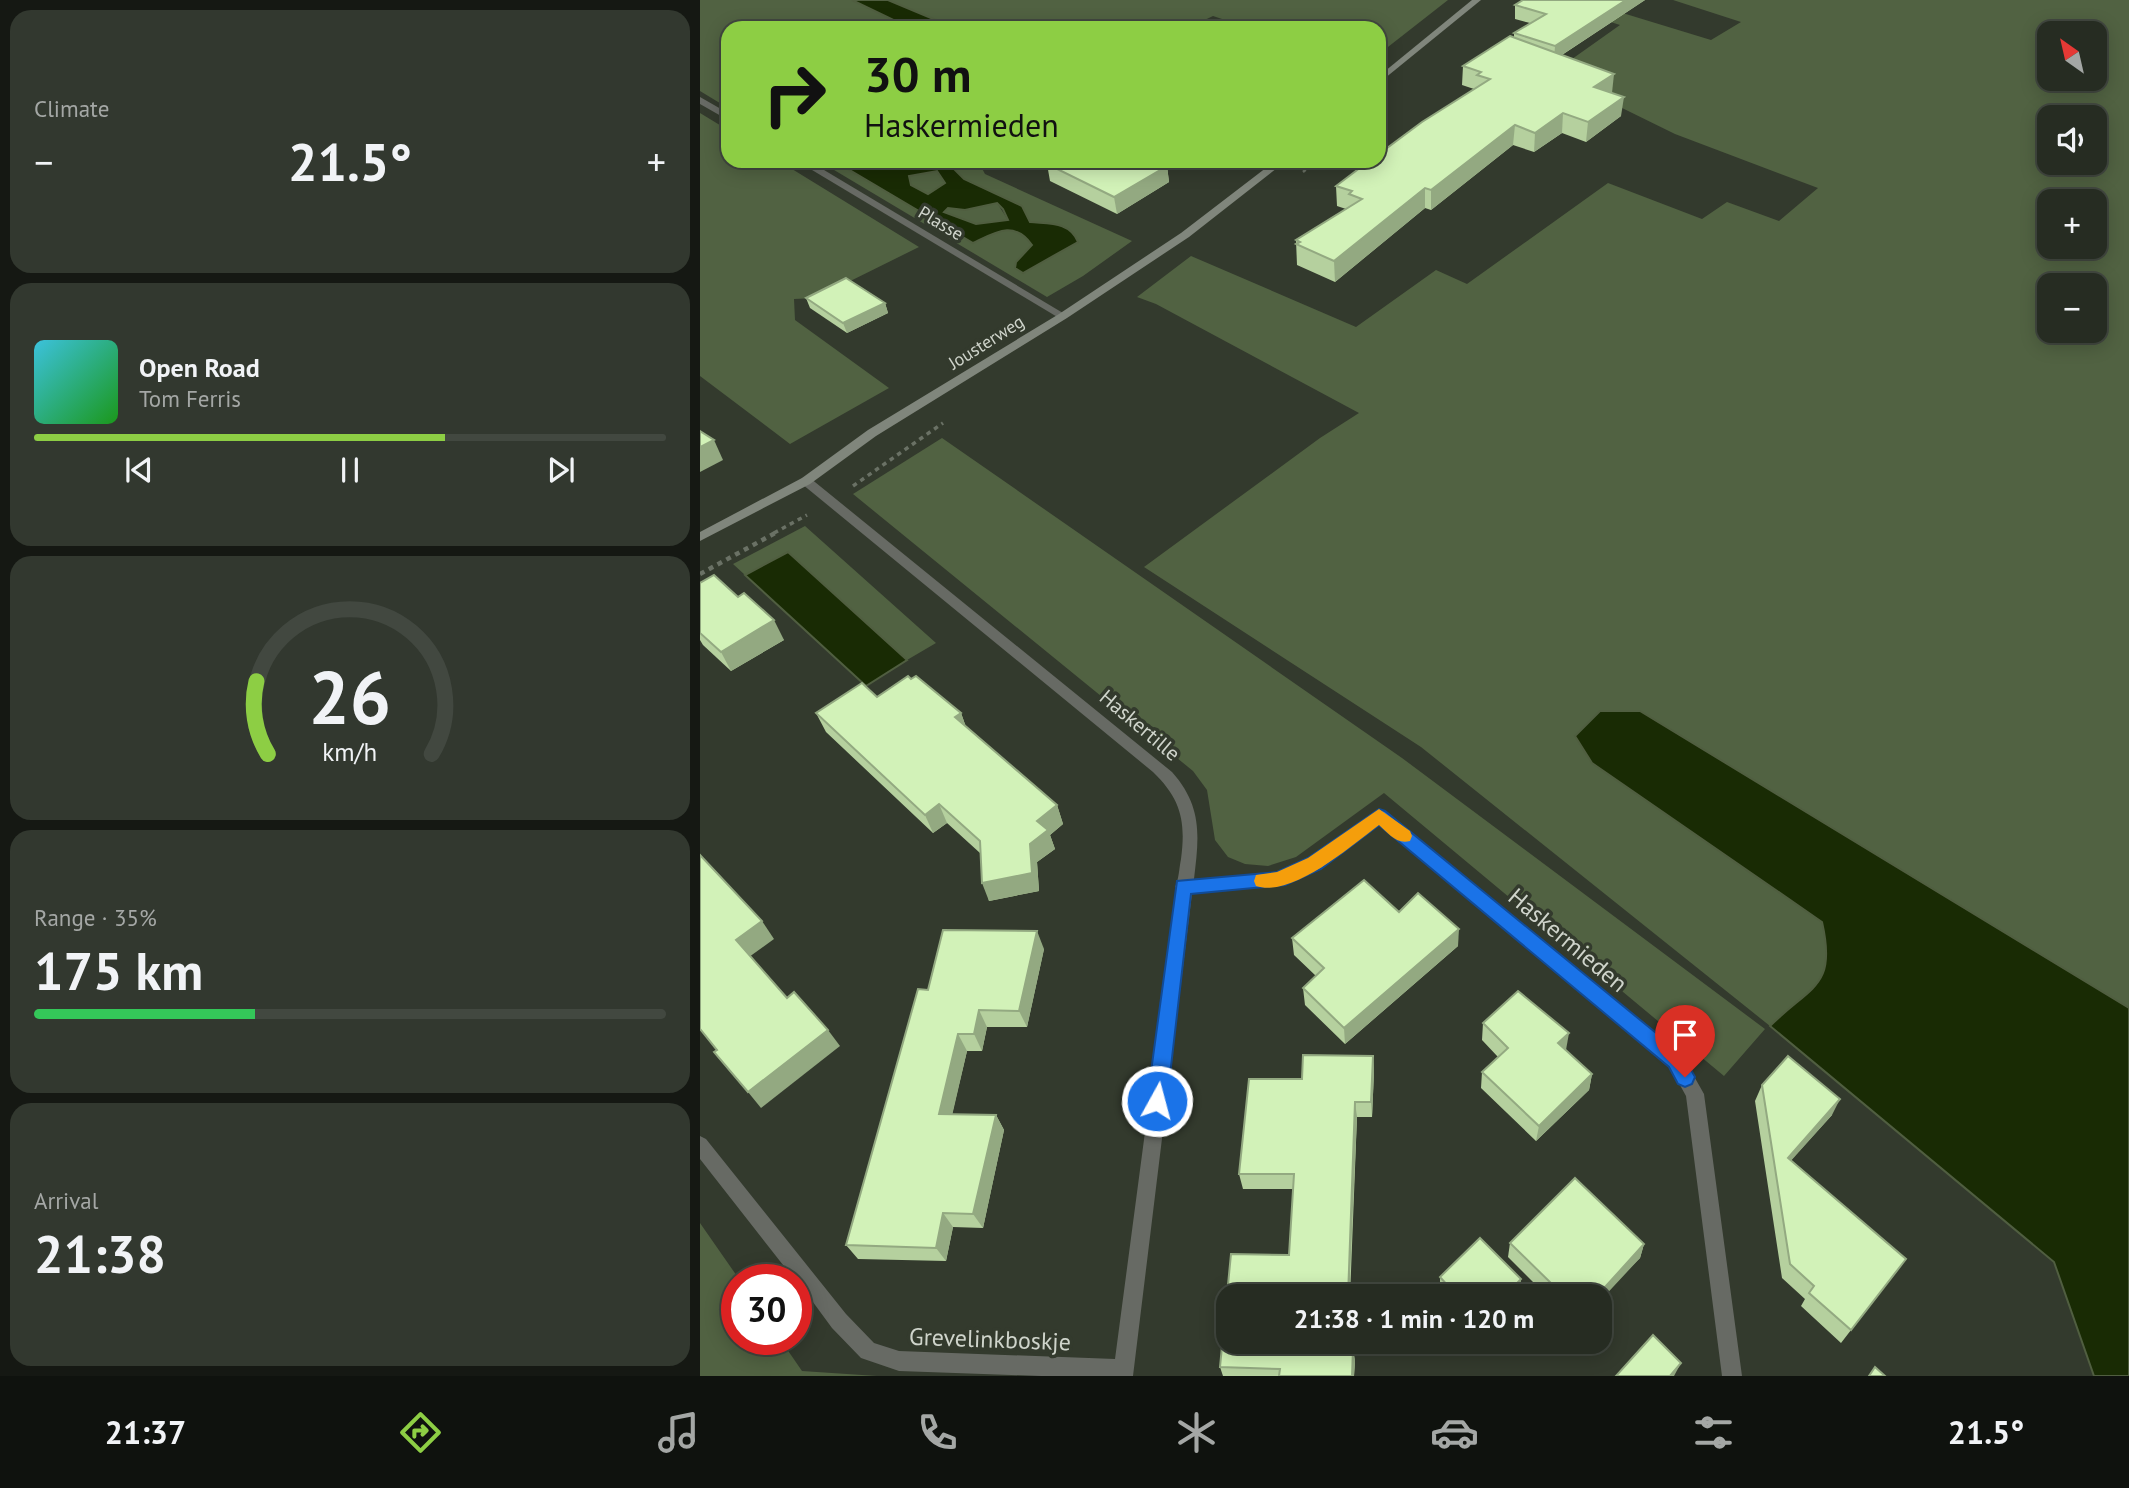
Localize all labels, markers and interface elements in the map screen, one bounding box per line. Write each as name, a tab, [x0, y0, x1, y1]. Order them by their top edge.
north arrow	[2037, 21, 2107, 91]
map controls	[2037, 21, 2107, 343]
text: 30 m	[864, 42, 971, 106]
icon: right	[749, 49, 840, 140]
text: Climate	[34, 94, 109, 123]
text: Haskermieden	[864, 104, 1059, 146]
button: sound	[2037, 105, 2107, 175]
text: 21.5°	[288, 128, 412, 195]
text: −	[34, 137, 53, 186]
text: +	[647, 137, 666, 186]
button: +	[2037, 189, 2107, 259]
street label: Plasse	[914, 201, 968, 245]
button: −	[2037, 273, 2107, 343]
street label: Jousterweg	[943, 310, 1028, 375]
text: Open Road	[139, 351, 260, 384]
text: Tom Ferris	[139, 384, 241, 413]
icon: previous	[120, 451, 158, 489]
icon: pause	[331, 451, 369, 489]
icon: next	[542, 451, 580, 489]
text: 26	[309, 650, 391, 744]
street label: Haskertille	[1094, 683, 1186, 767]
text: km/h	[323, 736, 377, 768]
street label: Haskermieden	[1502, 881, 1634, 999]
text: Range · 35%	[34, 903, 157, 932]
text: 175 km	[34, 937, 203, 1004]
pin	[1655, 1005, 1715, 1077]
icon: arrive	[1666, 1016, 1704, 1054]
position arrow	[1120, 1064, 1194, 1138]
text: Arrival	[34, 1186, 98, 1215]
text: 21:38	[34, 1220, 166, 1287]
speed limit sign: 30	[721, 1264, 812, 1355]
text: 21:38 · 1 min · 120 m	[1294, 1302, 1534, 1335]
street label: Grevelinkboskje	[908, 1321, 1072, 1357]
icon: directions	[396, 1408, 445, 1457]
icon: music	[654, 1408, 703, 1457]
icon: phone	[913, 1408, 962, 1457]
icon: climate	[1172, 1408, 1221, 1457]
icon: car	[1430, 1408, 1479, 1457]
icon: filters	[1689, 1408, 1738, 1457]
text: 21:37	[105, 1411, 186, 1453]
text: 21.5°	[1948, 1411, 2024, 1453]

